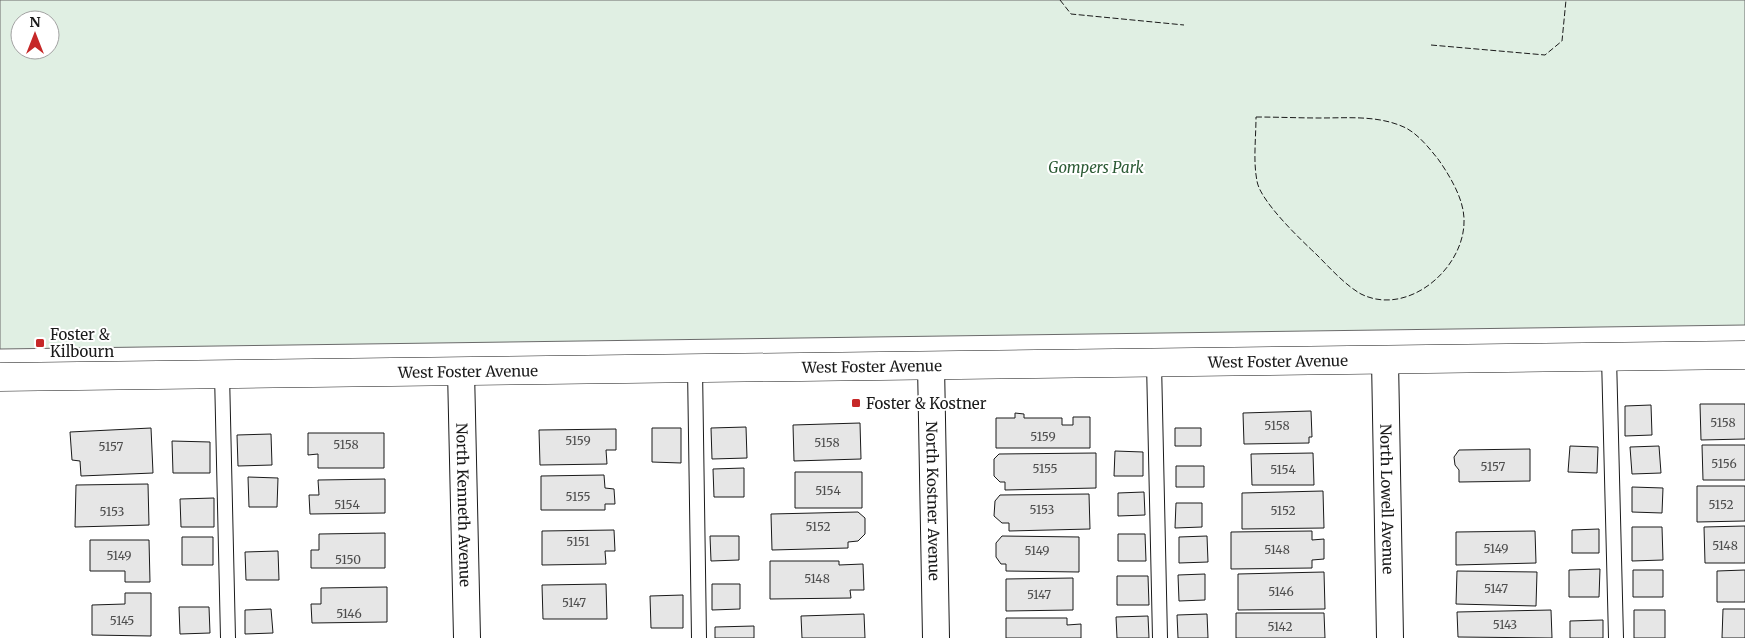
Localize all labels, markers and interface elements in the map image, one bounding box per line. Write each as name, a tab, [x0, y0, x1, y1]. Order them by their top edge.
north arrow	[10, 10, 60, 60]
text: N	[29, 13, 41, 31]
park label: Gompers Park	[1048, 158, 1144, 177]
place label: Foster & Kilbourn	[50, 325, 114, 361]
marker: Foster & Kilbourn	[34, 337, 46, 349]
street label: West Foster Avenue	[1207, 351, 1348, 371]
street label: West Foster Avenue	[801, 356, 942, 376]
street label: West Foster Avenue	[397, 361, 538, 381]
place label: Foster & Kostner	[866, 394, 987, 413]
marker: Foster & Kostner	[850, 397, 862, 409]
house number: 5158	[1710, 415, 1736, 430]
house number: 5158	[1264, 418, 1290, 433]
street label: North Kostner Avenue	[923, 421, 944, 581]
street label: North Kenneth Avenue	[453, 423, 475, 587]
street label: North Lowell Avenue	[1377, 424, 1398, 575]
house number: 5159	[1030, 429, 1056, 444]
house number: 5159	[565, 433, 591, 448]
house number: 5158	[814, 435, 840, 450]
house number: 5158	[333, 437, 359, 452]
house number: 5157	[99, 439, 124, 454]
house number: 5156	[1711, 456, 1737, 471]
house number: 5157	[1481, 459, 1506, 474]
house number: 5155	[1033, 461, 1057, 476]
house number: 5154	[1270, 462, 1296, 477]
house number: 5154	[815, 483, 841, 498]
house number: 5155	[566, 489, 590, 504]
house number: 5154	[334, 497, 360, 512]
house number: 5152	[1708, 497, 1734, 512]
house number: 5153	[1030, 502, 1055, 517]
house number: 5152	[1270, 503, 1296, 518]
house number: 5153	[100, 504, 125, 519]
house number: 5152	[805, 519, 831, 534]
house number: 5151	[566, 534, 590, 549]
house number: 5148	[1712, 538, 1738, 553]
house number: 5149	[1483, 541, 1509, 556]
house number: 5148	[1264, 542, 1290, 557]
house number: 5149	[1024, 543, 1050, 558]
house number: 5149	[106, 548, 132, 563]
house number: 5150	[335, 552, 361, 567]
house number: 5148	[804, 571, 830, 586]
house number: 5147	[1484, 581, 1508, 596]
house number: 5146	[1268, 584, 1294, 599]
house number: 5147	[1027, 587, 1051, 602]
house number: 5147	[562, 595, 586, 610]
house number: 5146	[336, 606, 362, 621]
house number: 5145	[110, 613, 134, 628]
house number: 5143	[1493, 617, 1517, 632]
house number: 5142	[1267, 619, 1293, 634]

